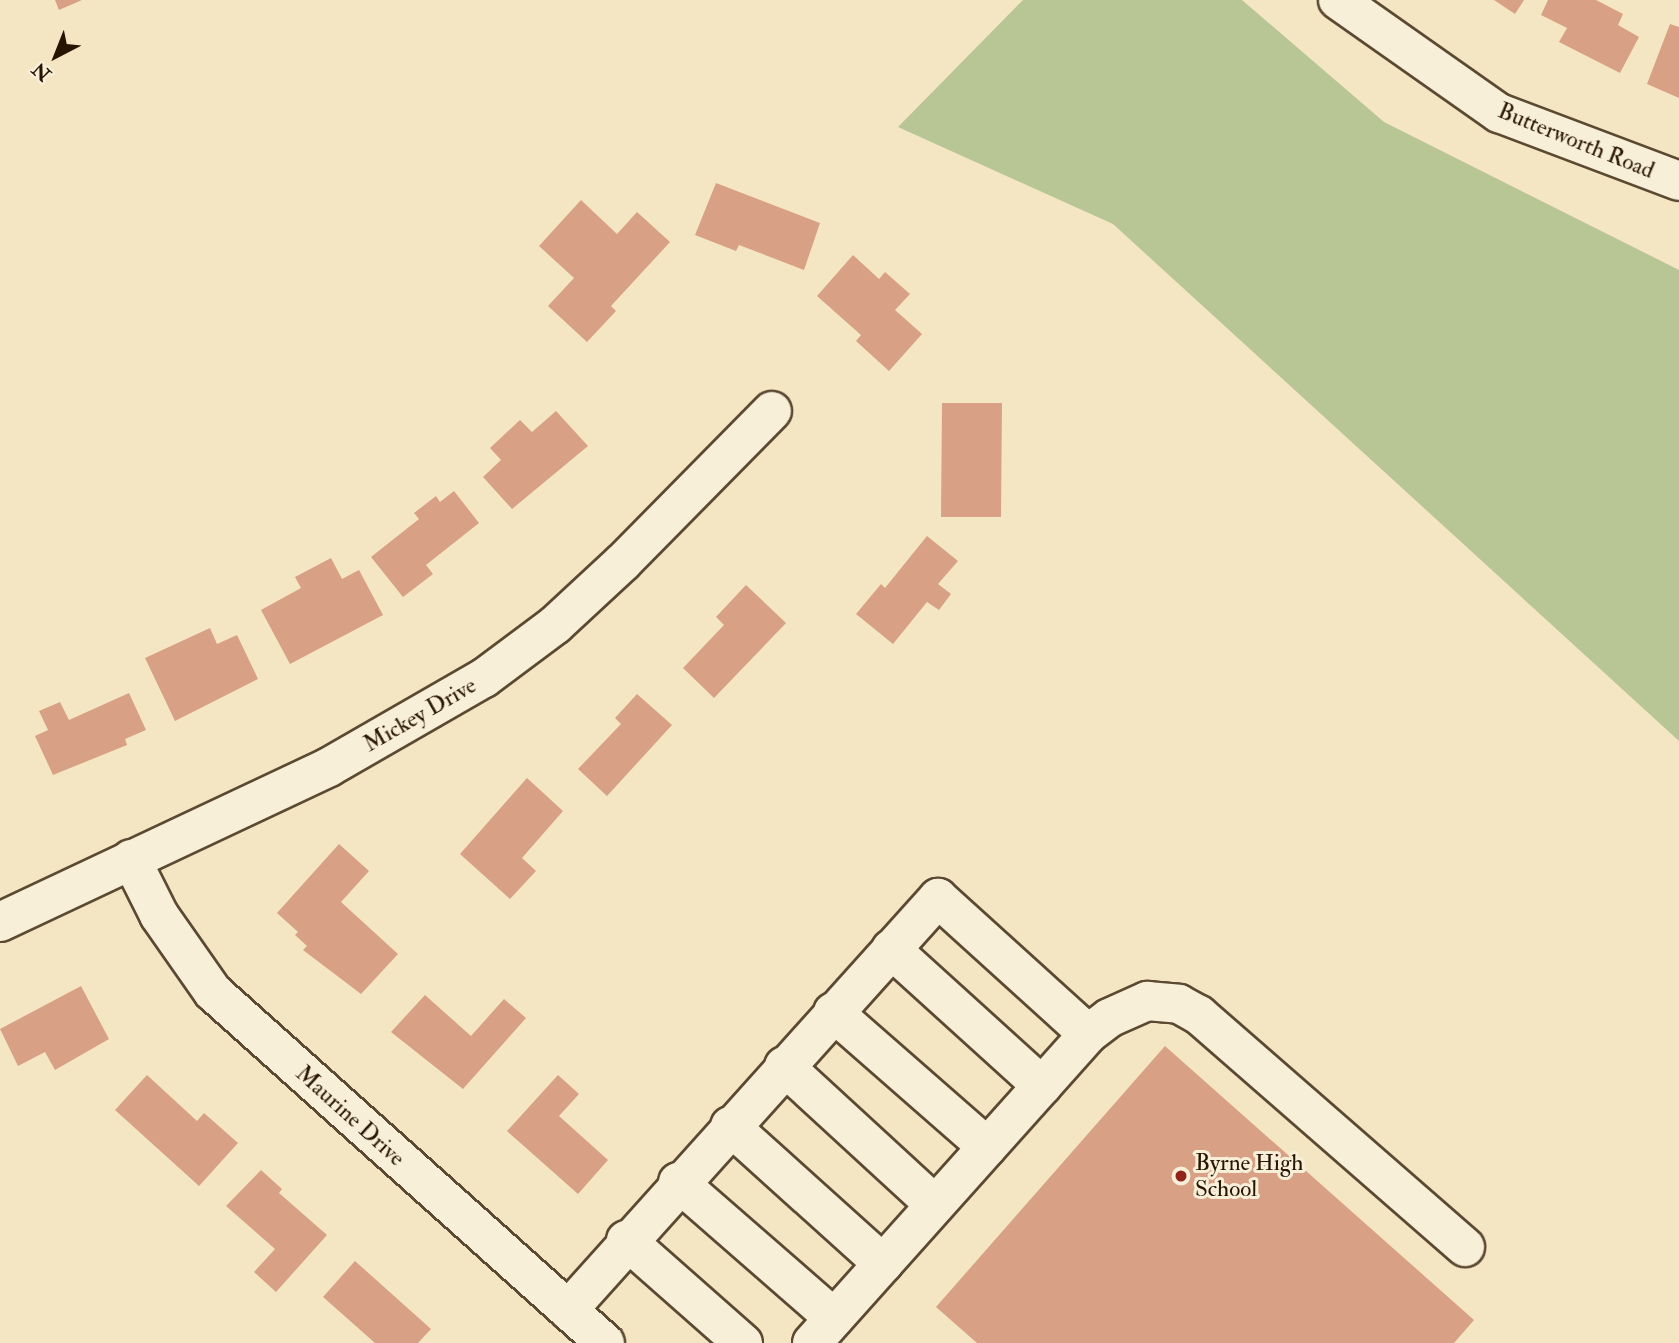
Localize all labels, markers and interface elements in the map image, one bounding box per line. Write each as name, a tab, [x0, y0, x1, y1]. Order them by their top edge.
north arrow	[21, 21, 91, 91]
text: N	[28, 57, 56, 86]
street label: Butterworth Road	[1494, 97, 1658, 185]
street label: Mickey Drive	[359, 672, 481, 758]
street label: Maurine Drive	[290, 1060, 410, 1172]
place label: Byrne High School	[1195, 1149, 1303, 1203]
marker: Byrne High School	[1173, 1168, 1189, 1184]

